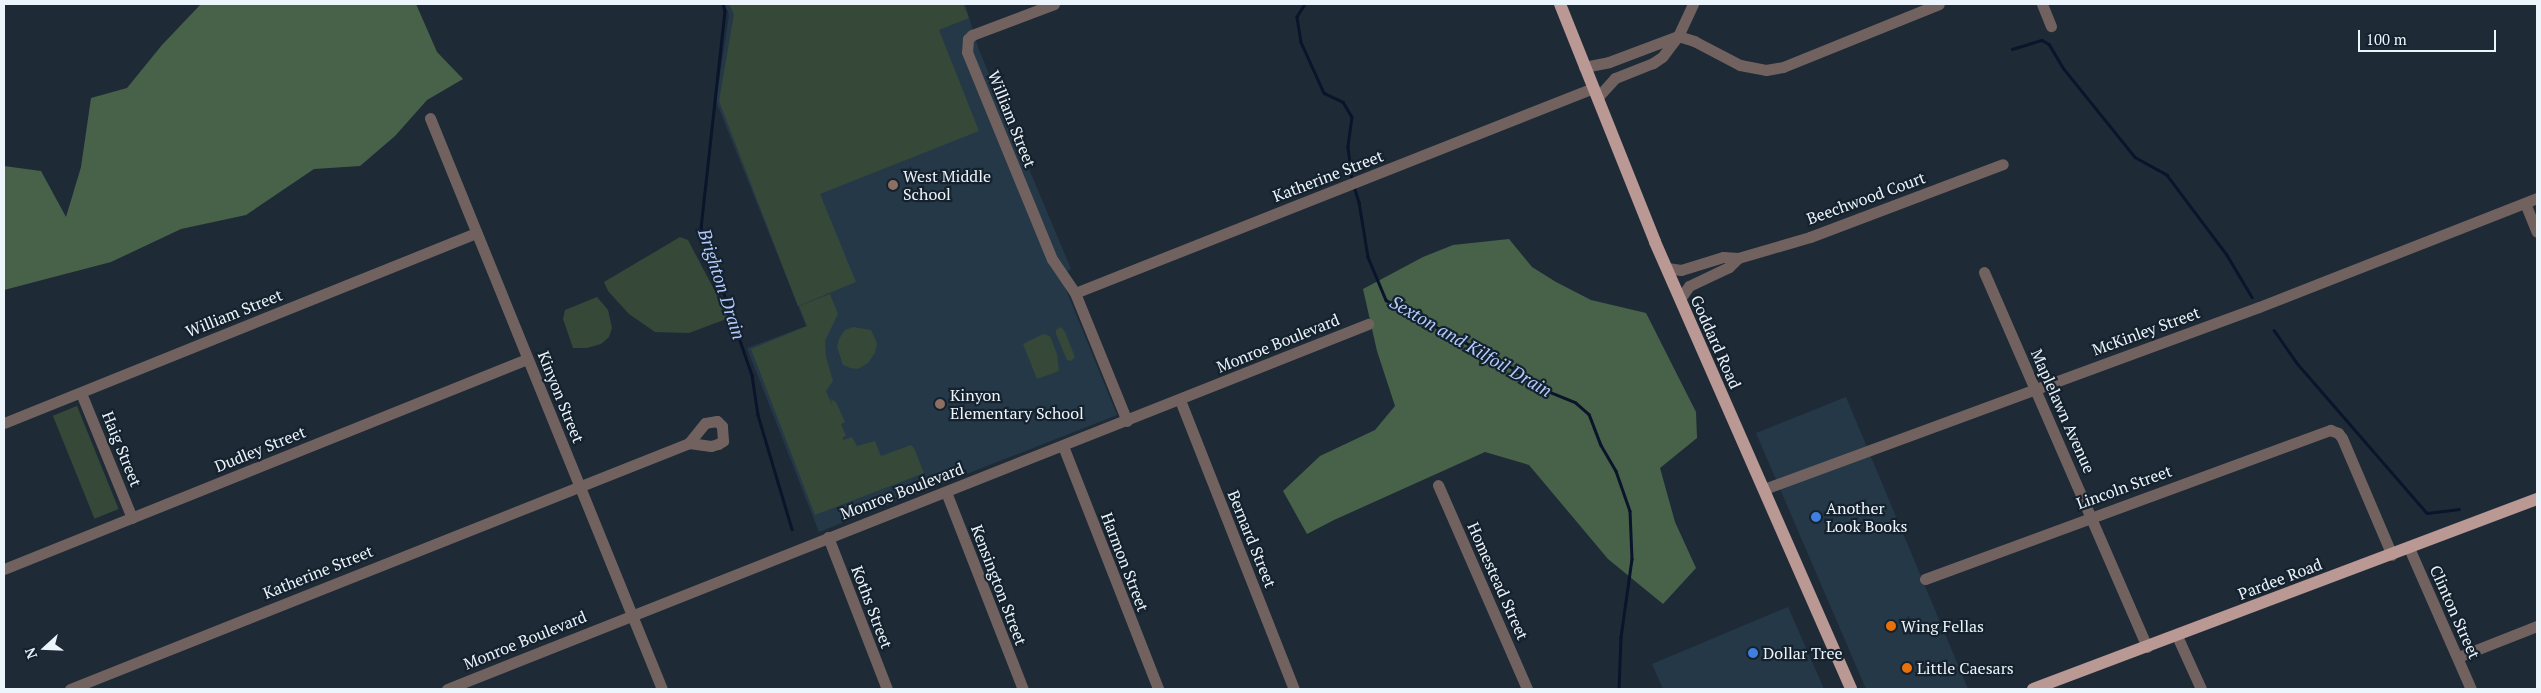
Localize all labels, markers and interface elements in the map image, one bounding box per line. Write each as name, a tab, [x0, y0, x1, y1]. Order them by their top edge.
scale bar	[2361, 20, 2498, 52]
text: 100 m	[2366, 29, 2407, 49]
street label: William Street	[984, 68, 1040, 170]
street label: Katherine Street	[1270, 146, 1386, 206]
place label: West Middle School	[903, 166, 991, 204]
street label: Beechwood Court	[1804, 168, 1928, 228]
marker: West Middle School	[887, 179, 899, 191]
water label: Brighton Drain	[694, 226, 750, 342]
street label: William Street	[183, 285, 285, 341]
water label: Sexton and Kilfoil Drain	[1386, 291, 1556, 401]
street label: Goddard Road	[1687, 292, 1745, 392]
street label: McKinley Street	[2090, 303, 2202, 359]
street label: Monroe Boulevard	[1214, 310, 1342, 376]
street label: Maplelawn Avenue	[2027, 346, 2099, 476]
street label: Kinyon Street	[534, 348, 588, 446]
place label: Kinyon Elementary School	[950, 385, 1084, 423]
marker: Kinyon Elementary School	[934, 398, 946, 410]
street label: Haig Street	[98, 409, 146, 489]
street label: Dudley Street	[212, 422, 308, 476]
street label: Monroe Boulevard	[837, 459, 967, 523]
street label: Lincoln Street	[2074, 461, 2174, 513]
street label: Bernard Street	[1224, 488, 1280, 590]
place label: Another Look Books	[1826, 498, 1907, 536]
street label: Harmon Street	[1097, 510, 1153, 614]
marker: Another Look Books	[1810, 511, 1822, 523]
street label: Homestead Street	[1463, 519, 1533, 643]
street label: Kensington Street	[967, 522, 1031, 648]
street label: Katherine Street	[260, 541, 376, 603]
street label: Pardee Road	[2235, 554, 2325, 604]
street label: Clinton Street	[2426, 562, 2484, 662]
street label: Koths Street	[847, 563, 897, 651]
street label: Monroe Boulevard	[461, 607, 589, 673]
place label: Wing Fellas	[1901, 616, 1984, 636]
marker: Wing Fellas	[1885, 620, 1897, 632]
north arrow	[20, 623, 70, 673]
place label: Dollar Tree	[1763, 643, 1843, 663]
text: N	[20, 645, 41, 662]
marker: Dollar Tree	[1747, 647, 1759, 659]
place label: Little Caesars	[1917, 658, 2014, 678]
marker: Little Caesars	[1901, 662, 1913, 674]

